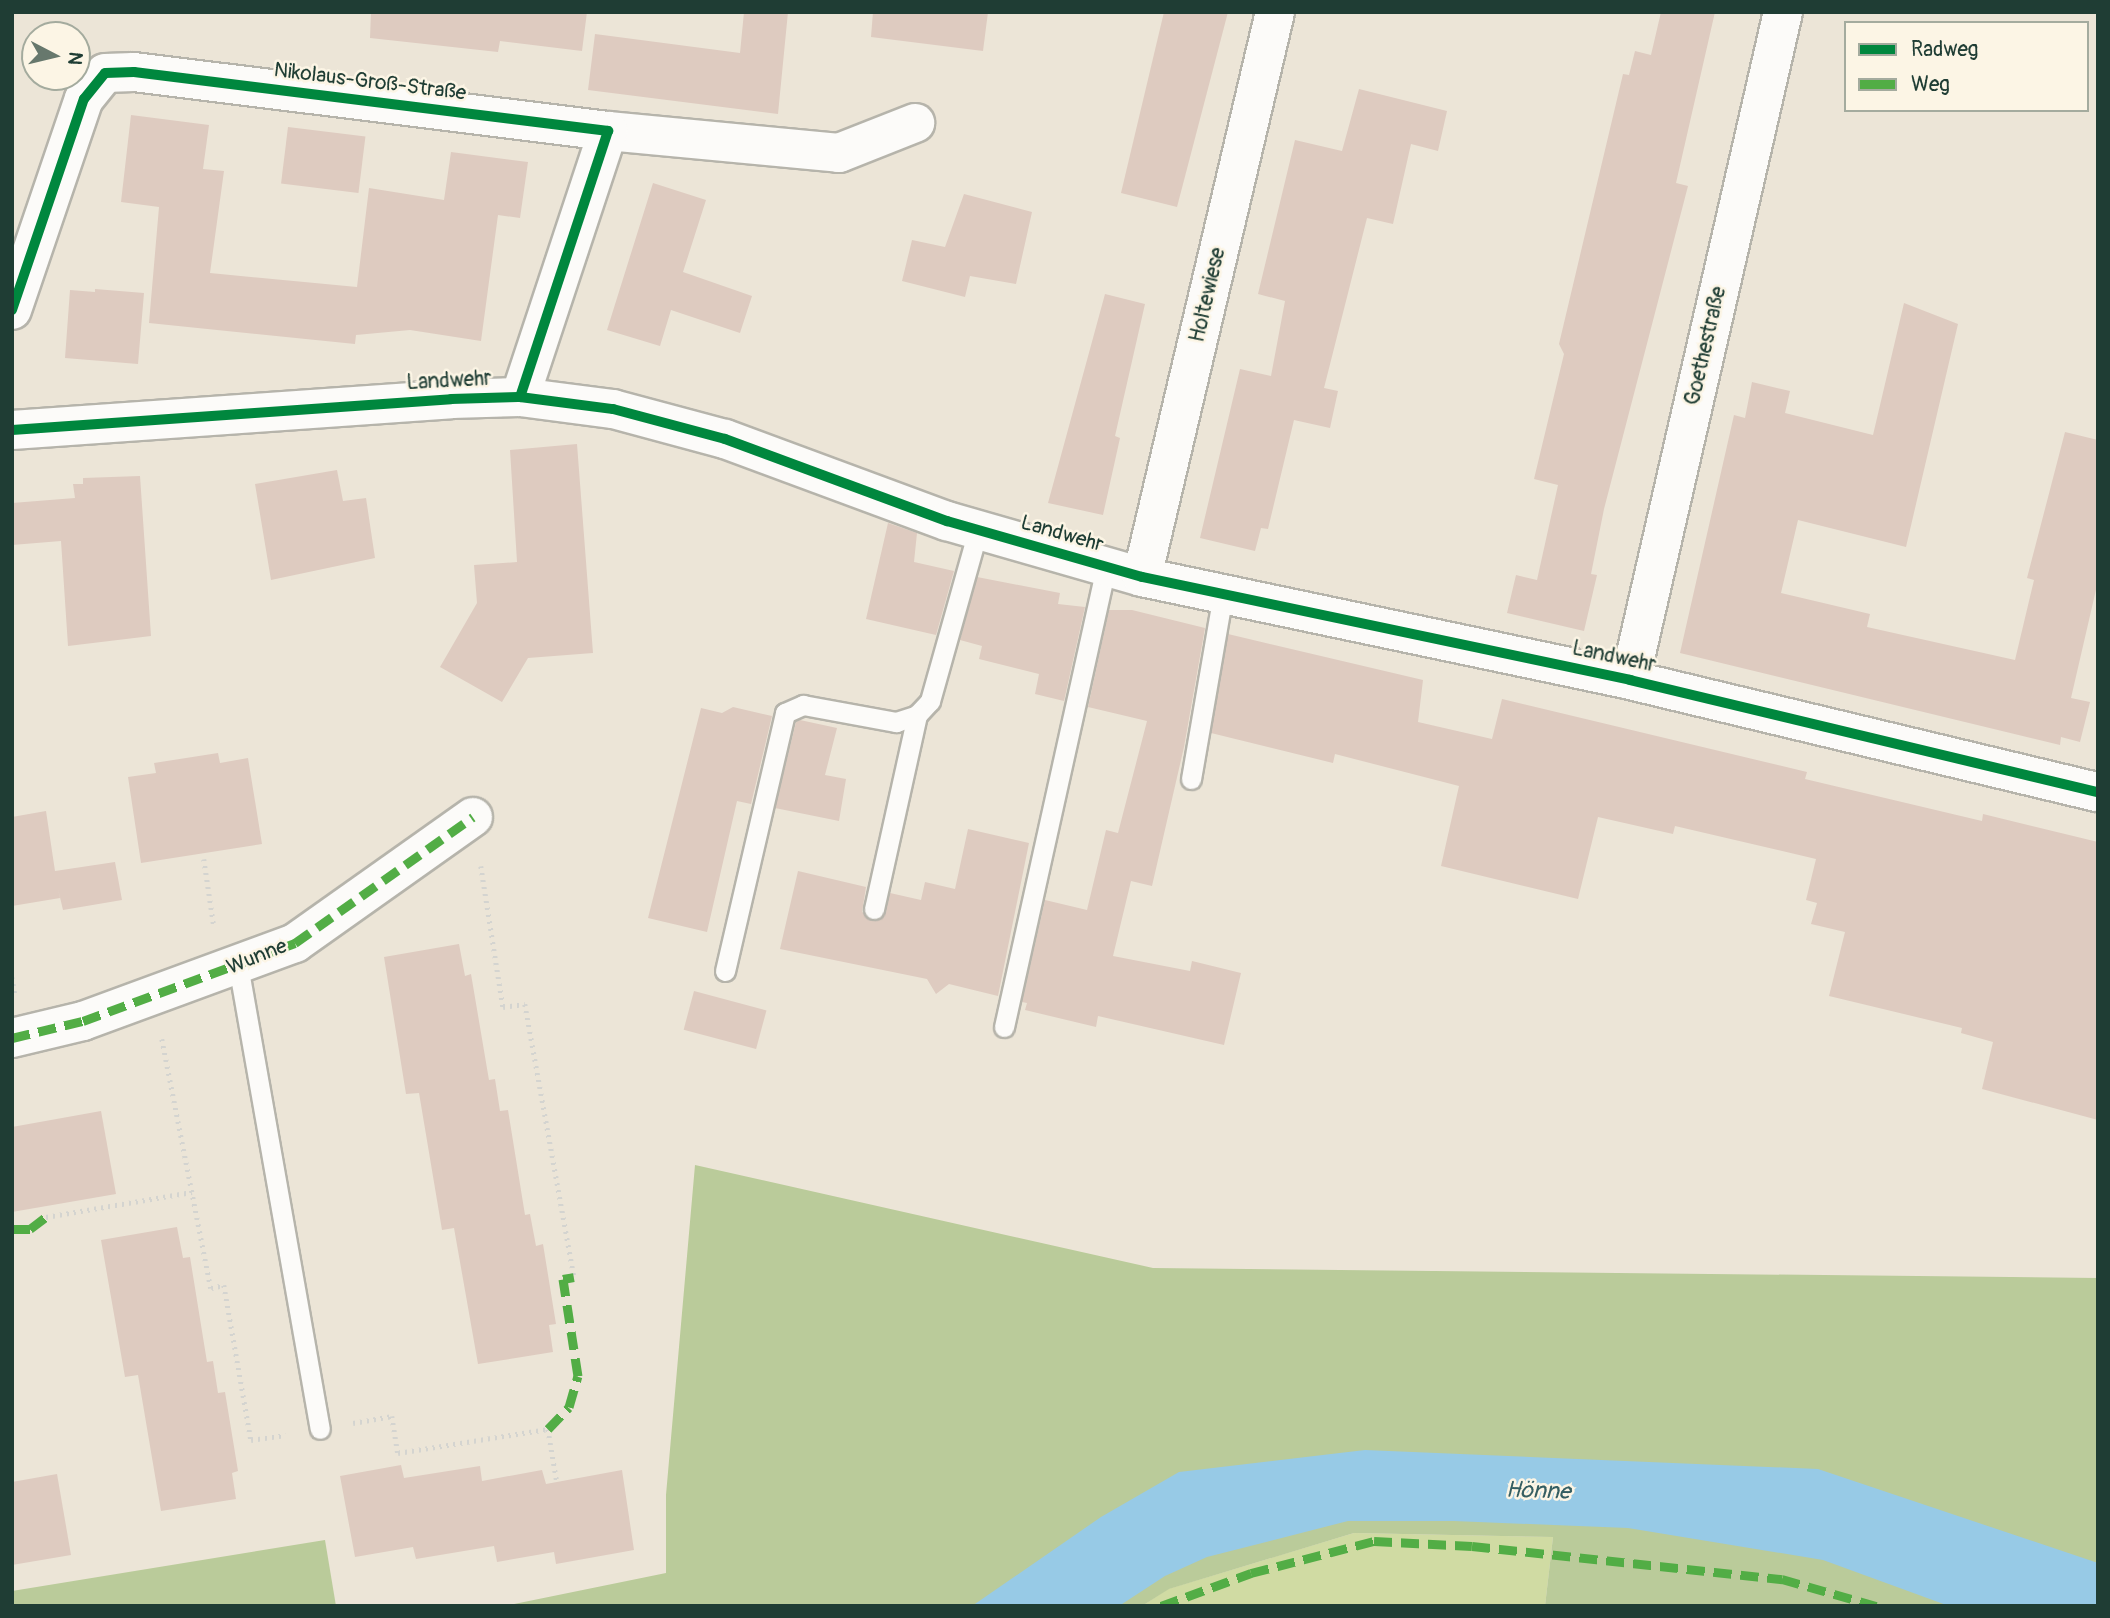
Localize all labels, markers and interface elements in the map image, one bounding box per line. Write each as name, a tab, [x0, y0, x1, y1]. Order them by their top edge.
north arrow	[21, 21, 91, 91]
legend	[1844, 21, 2089, 112]
text: Radweg	[1911, 36, 1978, 63]
text: N	[62, 50, 88, 66]
street label: Nikolaus-Groß-Straße	[272, 58, 468, 106]
text: Weg	[1911, 71, 1950, 98]
street label: Holtewiese	[1185, 245, 1231, 345]
street label: Goethestraße	[1680, 284, 1732, 408]
street label: Landwehr	[406, 366, 492, 396]
street label: Landwehr	[1018, 510, 1106, 558]
street label: Landwehr	[1570, 636, 1658, 678]
street label: Wunne	[223, 934, 291, 980]
water label: Hönne	[1505, 1476, 1571, 1506]

